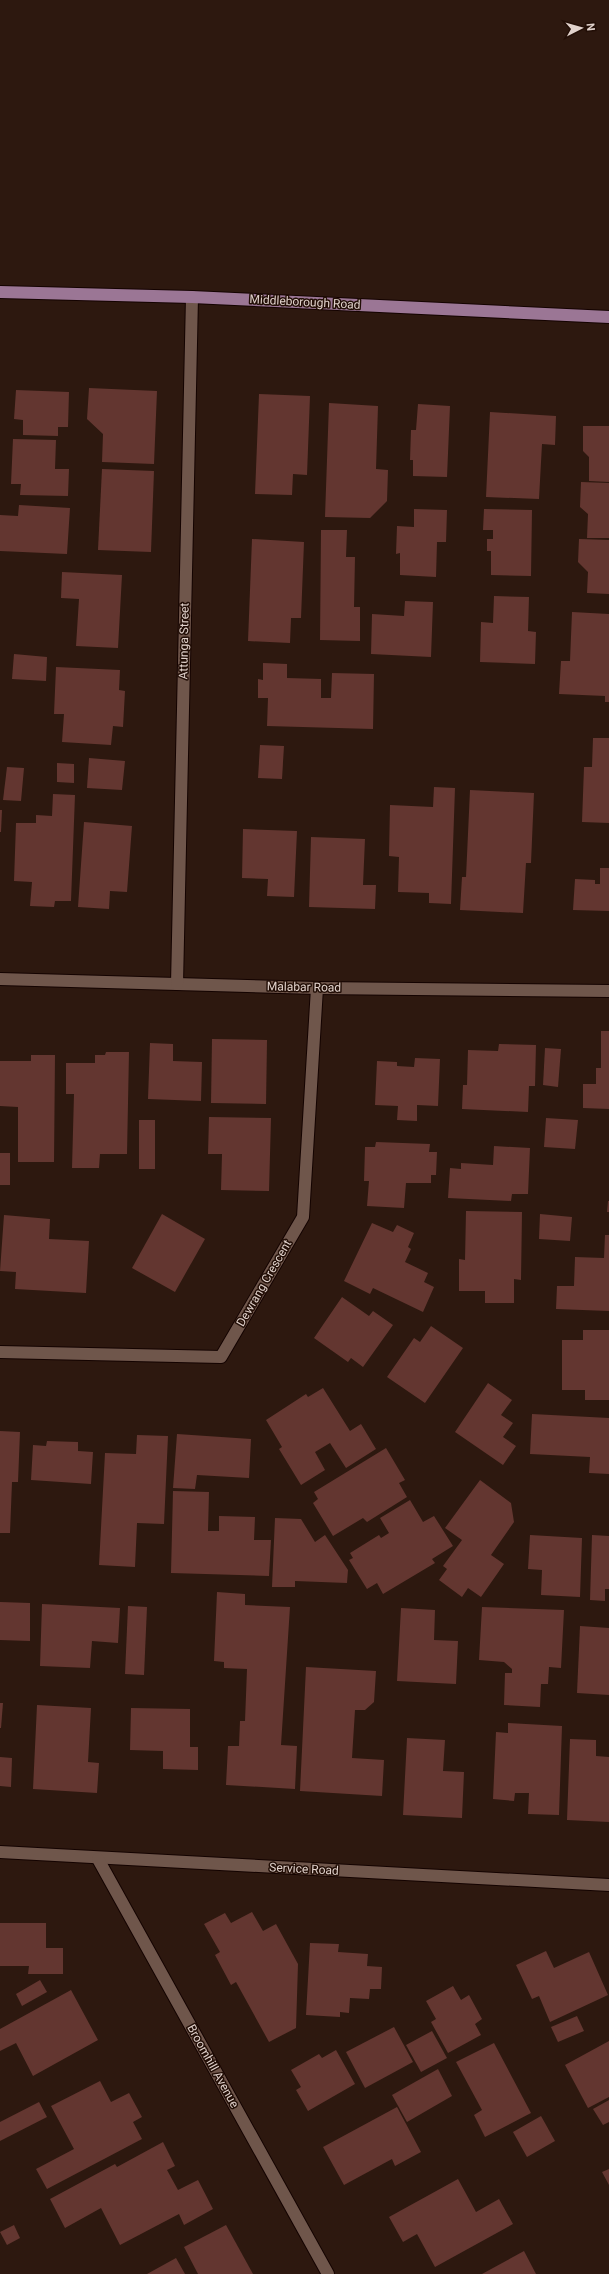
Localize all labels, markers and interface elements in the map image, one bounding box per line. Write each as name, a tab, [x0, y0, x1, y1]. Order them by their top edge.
north arrow	[561, 8, 601, 48]
text: N	[584, 22, 597, 32]
street label: Middleborough Road	[249, 292, 361, 312]
street label: Attunga Street	[176, 602, 192, 679]
street label: Malabar Road	[267, 979, 341, 995]
street label: Dewrang Crescent	[234, 1237, 294, 1329]
street label: Service Road	[269, 1860, 339, 1878]
street label: Broomhill Avenue	[184, 2022, 242, 2110]

